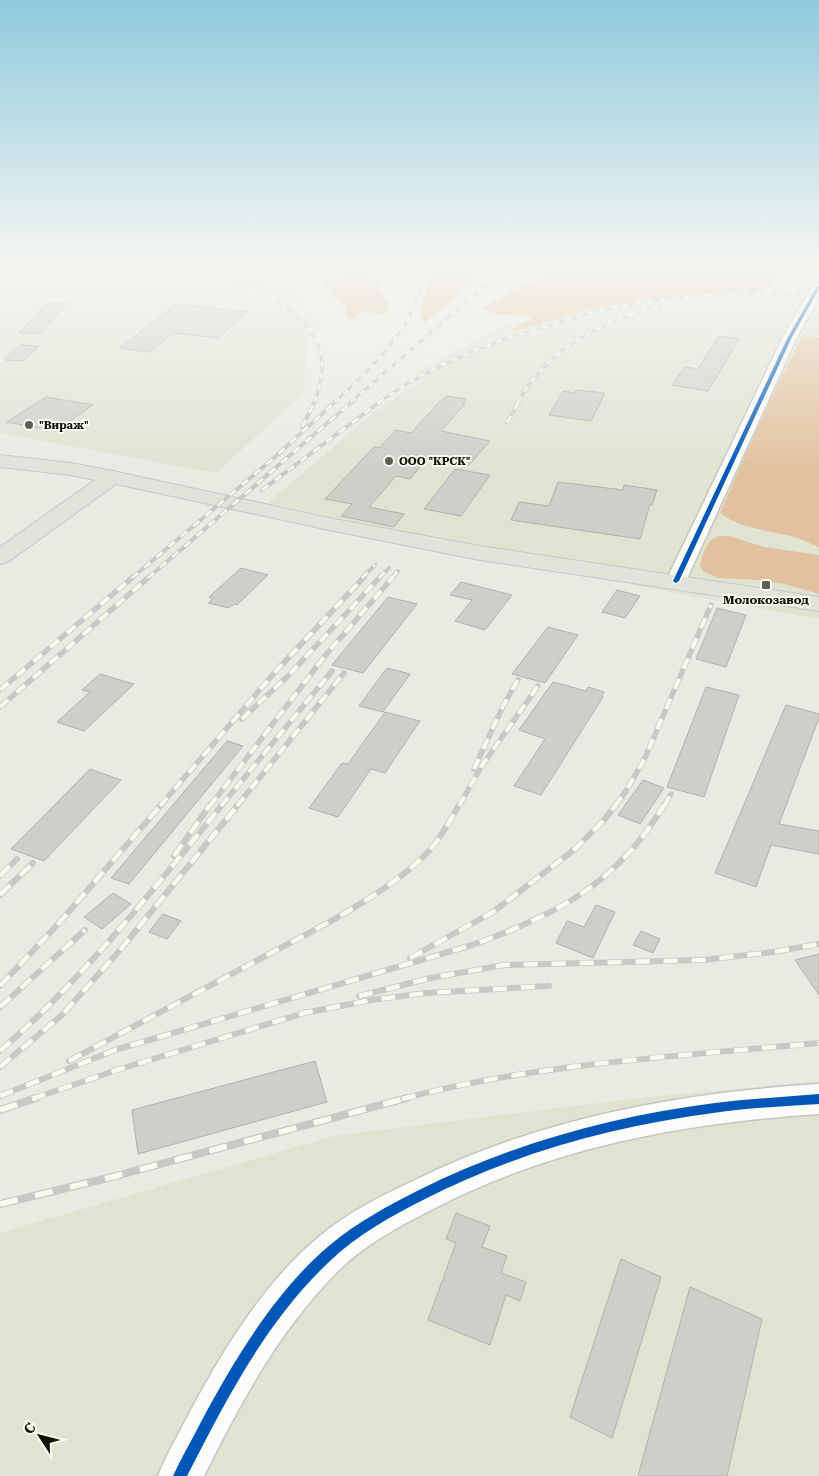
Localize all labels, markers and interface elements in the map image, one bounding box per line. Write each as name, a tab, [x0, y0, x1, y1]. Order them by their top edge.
marker: "Вираж"	[23, 419, 35, 431]
place label: "Вираж"	[39, 419, 89, 432]
marker: ООО "КРСК"	[383, 455, 395, 467]
place label: ООО "КРСК"	[399, 455, 471, 468]
marker: Молокозавод	[760, 579, 772, 591]
place label: Молокозавод	[723, 593, 809, 607]
north arrow	[15, 1411, 65, 1461]
text: С	[20, 1420, 39, 1437]

